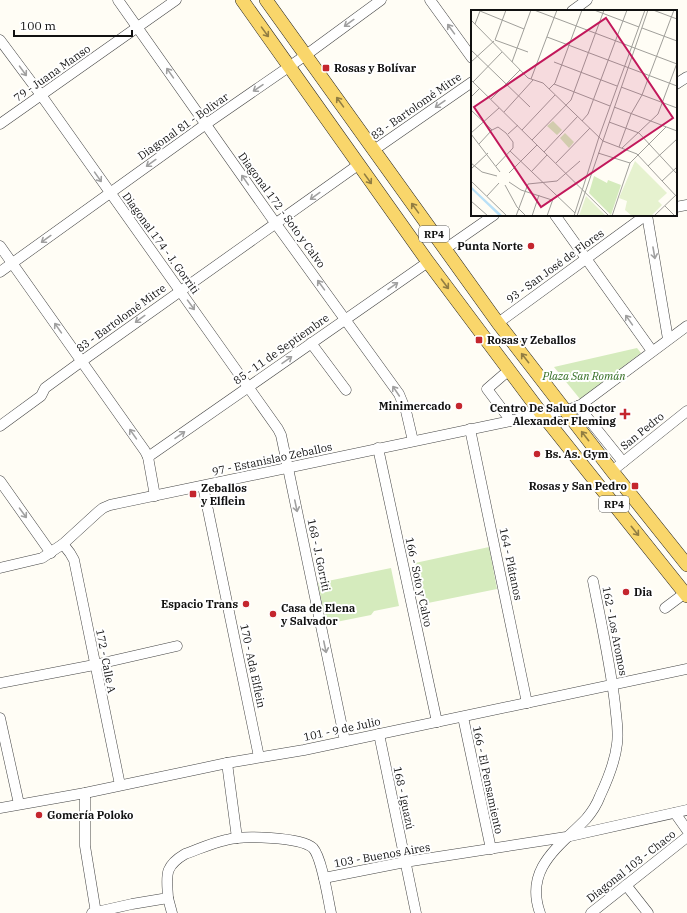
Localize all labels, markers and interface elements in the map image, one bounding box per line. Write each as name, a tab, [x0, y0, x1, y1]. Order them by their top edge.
inset map	[471, 10, 677, 216]
scale bar	[14, 12, 132, 38]
text: 100 m	[20, 18, 56, 33]
one-way arrow	[344, 19, 355, 27]
one-way arrow	[447, 24, 455, 35]
one-way arrow	[261, 26, 269, 37]
street label: 79 - Juana Manso	[11, 41, 93, 105]
place label: Rosas y Bolívar	[334, 61, 417, 75]
marker: Rosas y Bolívar	[321, 63, 331, 73]
one-way arrow	[19, 66, 27, 77]
one-way arrow	[166, 68, 174, 79]
street label: 83 - Bartolomé Mitre	[368, 69, 464, 142]
one-way arrow	[253, 84, 264, 92]
street label: Diagonal 81 - Bolivar	[135, 89, 231, 163]
one-way arrow	[336, 97, 344, 108]
one-way arrow	[435, 100, 446, 108]
street label: Diagonal 172 - Soto y Calvo	[235, 149, 329, 271]
one-way arrow	[146, 159, 157, 167]
one-way arrow	[94, 171, 102, 182]
one-way arrow	[364, 173, 372, 184]
one-way arrow	[241, 174, 249, 185]
street label: Diagonal 174 - J. Gorriti	[119, 189, 203, 297]
one-way arrow	[310, 192, 321, 200]
one-way arrow	[411, 203, 420, 214]
road number: RP4	[419, 226, 449, 242]
street label: 93 - San José de Flores	[503, 226, 607, 306]
one-way arrow	[41, 235, 52, 243]
place label: Punta Norte	[457, 239, 523, 253]
marker: Punta Norte	[526, 241, 536, 251]
one-way arrow	[650, 247, 658, 260]
one-way arrow	[441, 278, 449, 289]
one-way arrow	[317, 280, 325, 291]
street label: 83 - Bartolomé Mitre	[74, 281, 169, 355]
one-way arrow	[388, 282, 399, 290]
one-way arrow	[187, 300, 195, 311]
street label: 85 - 11 de Septiembre	[230, 311, 332, 387]
one-way arrow	[625, 314, 633, 325]
one-way arrow	[135, 315, 146, 323]
one-way arrow	[54, 323, 62, 334]
place label: Rosas y Zeballos	[487, 333, 576, 347]
marker: Rosas y Zeballos	[474, 335, 484, 345]
one-way arrow	[521, 353, 529, 364]
one-way arrow	[281, 356, 292, 364]
park label: Plaza San Román	[542, 369, 626, 383]
one-way arrow	[392, 385, 400, 397]
place label: Minimercado	[379, 399, 451, 413]
marker: Minimercado	[454, 401, 464, 411]
place label: Centro De Salud Doctor Alexander Fleming	[490, 401, 617, 428]
marker: Centro De Salud Doctor Alexander Fleming	[619, 408, 631, 420]
street label: San Pedro	[617, 409, 667, 453]
one-way arrow	[129, 429, 137, 440]
one-way arrow	[580, 430, 589, 441]
one-way arrow	[174, 431, 185, 439]
street label: 97 - Estanislao Zeballos	[211, 439, 333, 479]
place label: Bs. As. Gym	[545, 447, 609, 461]
marker: Bs. As. Gym	[532, 449, 542, 459]
place label: Rosas y San Pedro	[529, 479, 627, 493]
place label: Zeballos y Elflein	[200, 481, 247, 508]
marker: Rosas y San Pedro	[630, 481, 640, 491]
marker: Zeballos y Elflein	[188, 489, 198, 499]
road number: RP4	[599, 496, 629, 512]
one-way arrow	[293, 499, 301, 512]
one-way arrow	[19, 507, 27, 518]
street label: 168 - J. Gorriti	[304, 517, 334, 593]
one-way arrow	[631, 525, 640, 536]
street label: 164 - Plátanos	[496, 526, 526, 602]
street label: 166 - Soto y Calvo	[403, 536, 435, 628]
street label: 162 - Los Aromos	[599, 585, 631, 677]
place label: Dia	[634, 585, 652, 599]
marker: Dia	[621, 587, 631, 597]
place label: Espacio Trans	[161, 597, 238, 611]
marker: Espacio Trans	[241, 599, 251, 609]
place label: Casa de Elena y Salvador	[280, 601, 355, 628]
marker: Casa de Elena y Salvador	[268, 609, 278, 619]
street label: 170 - Ada Elflein	[237, 623, 269, 709]
street label: 172 - Calle A	[93, 628, 119, 695]
one-way arrow	[322, 640, 330, 653]
street label: 101 - 9 de Julio	[302, 714, 382, 744]
street label: 166 - El Pensamiento	[470, 725, 506, 835]
street label: 168 - Iguazú	[390, 765, 418, 831]
place label: Gomería Poloko	[47, 808, 133, 822]
marker: Gomería Poloko	[34, 810, 44, 820]
street label: Diagonal 103 - Chaco	[584, 827, 678, 905]
street label: 103 - Buenos Aires	[333, 840, 431, 870]

